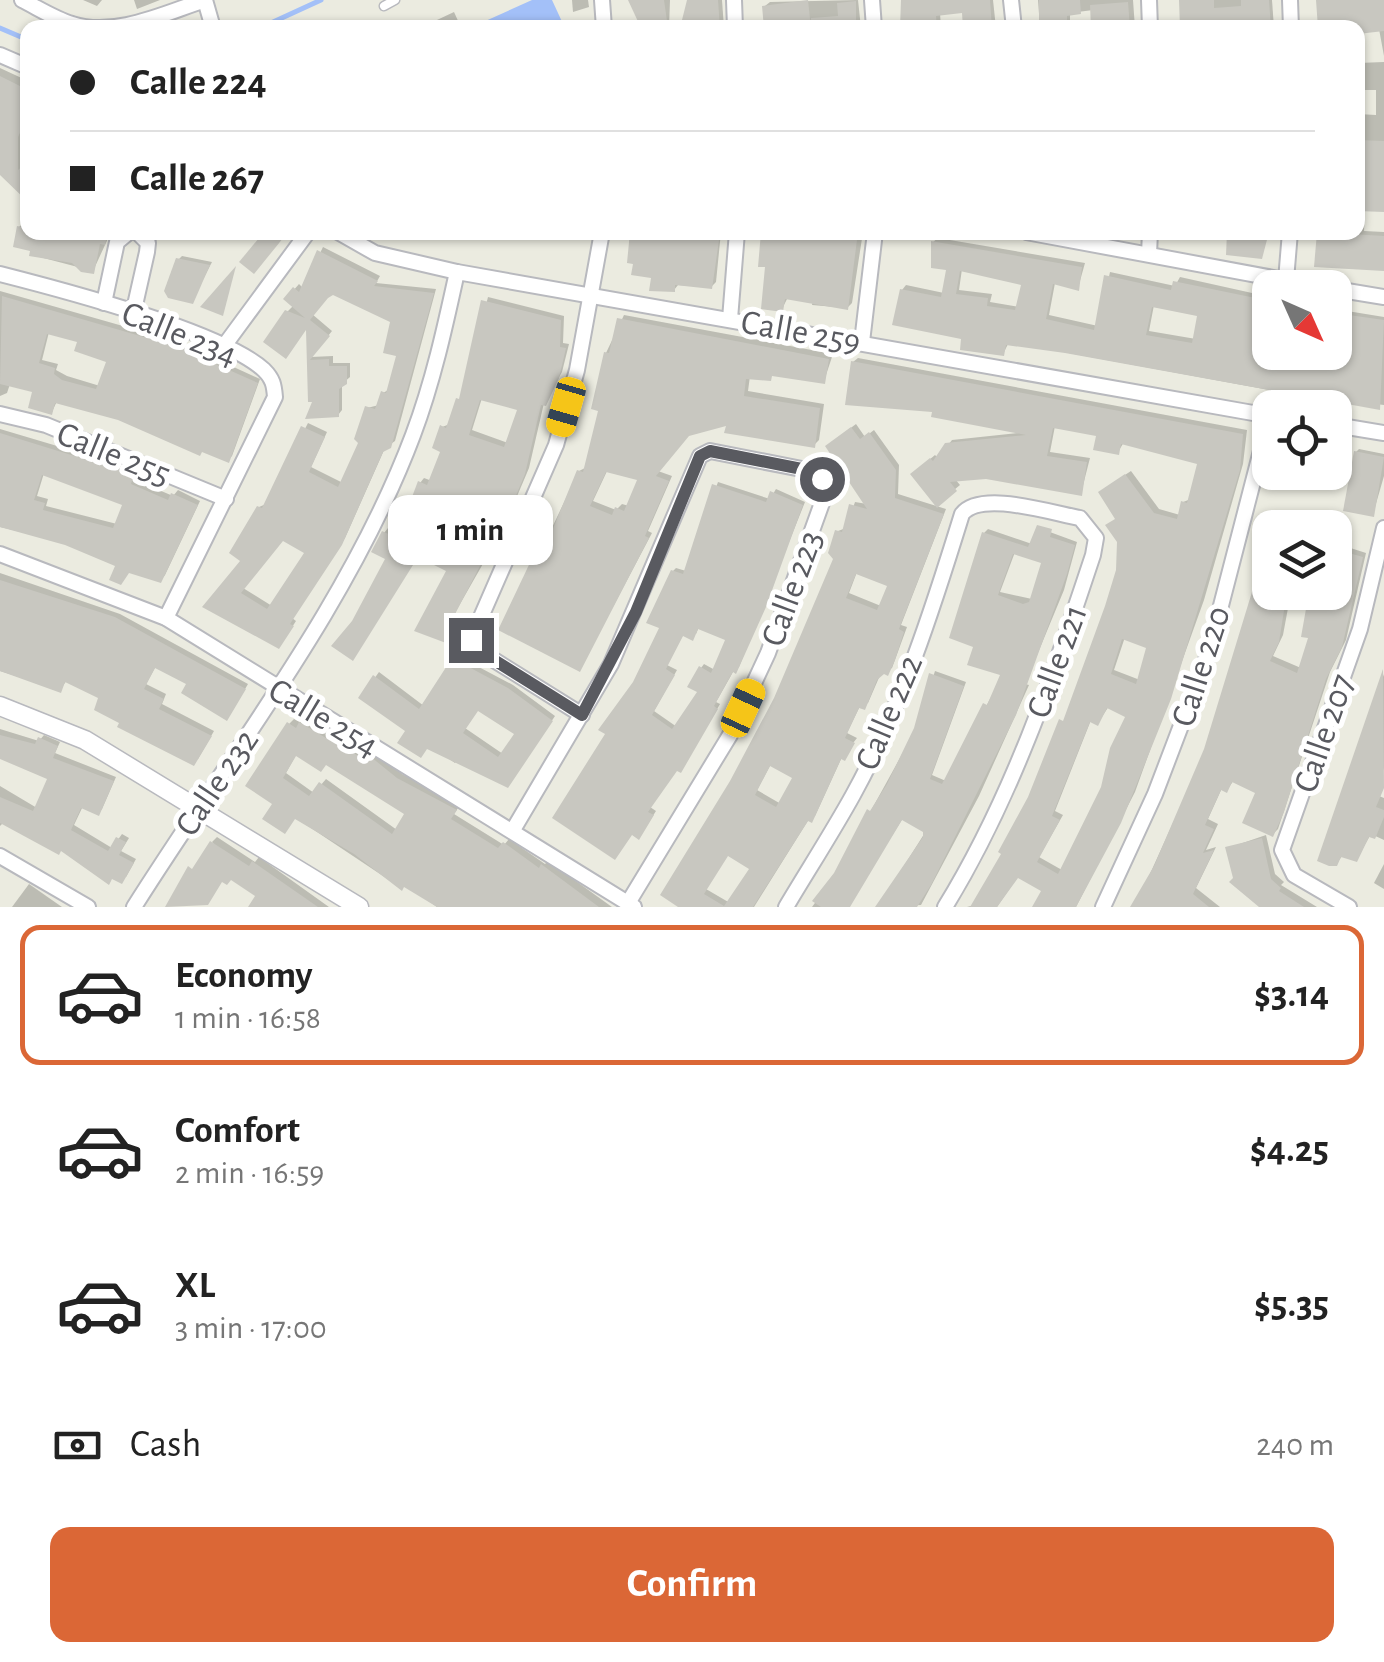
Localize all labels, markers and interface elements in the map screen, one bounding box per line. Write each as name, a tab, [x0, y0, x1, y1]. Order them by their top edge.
text: Calle 224	[130, 64, 267, 102]
text: Calle 267	[130, 160, 264, 198]
north arrow	[1252, 270, 1352, 370]
map controls	[1252, 270, 1352, 610]
street label: Calle 234	[117, 296, 242, 373]
street label: Calle 259	[738, 305, 863, 360]
car	[543, 374, 589, 440]
button: locate	[1252, 390, 1352, 490]
street label: Calle 255	[52, 416, 175, 493]
route start	[800, 457, 845, 502]
callout: 1 min	[388, 495, 554, 565]
button: layers	[1252, 510, 1352, 610]
text: 1 min	[437, 514, 504, 546]
street label: Calle 223	[755, 526, 829, 651]
street label: Calle 221	[1021, 600, 1094, 723]
street label: Calle 220	[1166, 602, 1237, 731]
route end	[449, 618, 494, 663]
street label: Calle 222	[850, 650, 929, 775]
street label: Calle 207	[1288, 670, 1361, 797]
street label: Calle 254	[262, 672, 384, 764]
car	[717, 674, 769, 742]
street label: Calle 232	[169, 723, 265, 842]
icon: car	[55, 950, 145, 1040]
text: Economy	[175, 957, 313, 995]
text: $3.14	[1254, 976, 1329, 1014]
text: 1 min · 16:58	[175, 1002, 321, 1034]
icon: car	[55, 1105, 145, 1195]
text: Comfort	[175, 1112, 300, 1150]
text: $4.25	[1250, 1131, 1329, 1169]
text: 2 min · 16:59	[175, 1157, 324, 1189]
icon: car	[55, 1260, 145, 1350]
text: XL	[175, 1267, 215, 1305]
text: $5.35	[1254, 1286, 1329, 1324]
text: 3 min · 17:00	[175, 1312, 327, 1344]
icon: cash	[50, 1418, 105, 1473]
text: Cash	[130, 1426, 201, 1464]
text: 240 m	[1256, 1429, 1334, 1461]
button: Confirm	[50, 1527, 1334, 1642]

